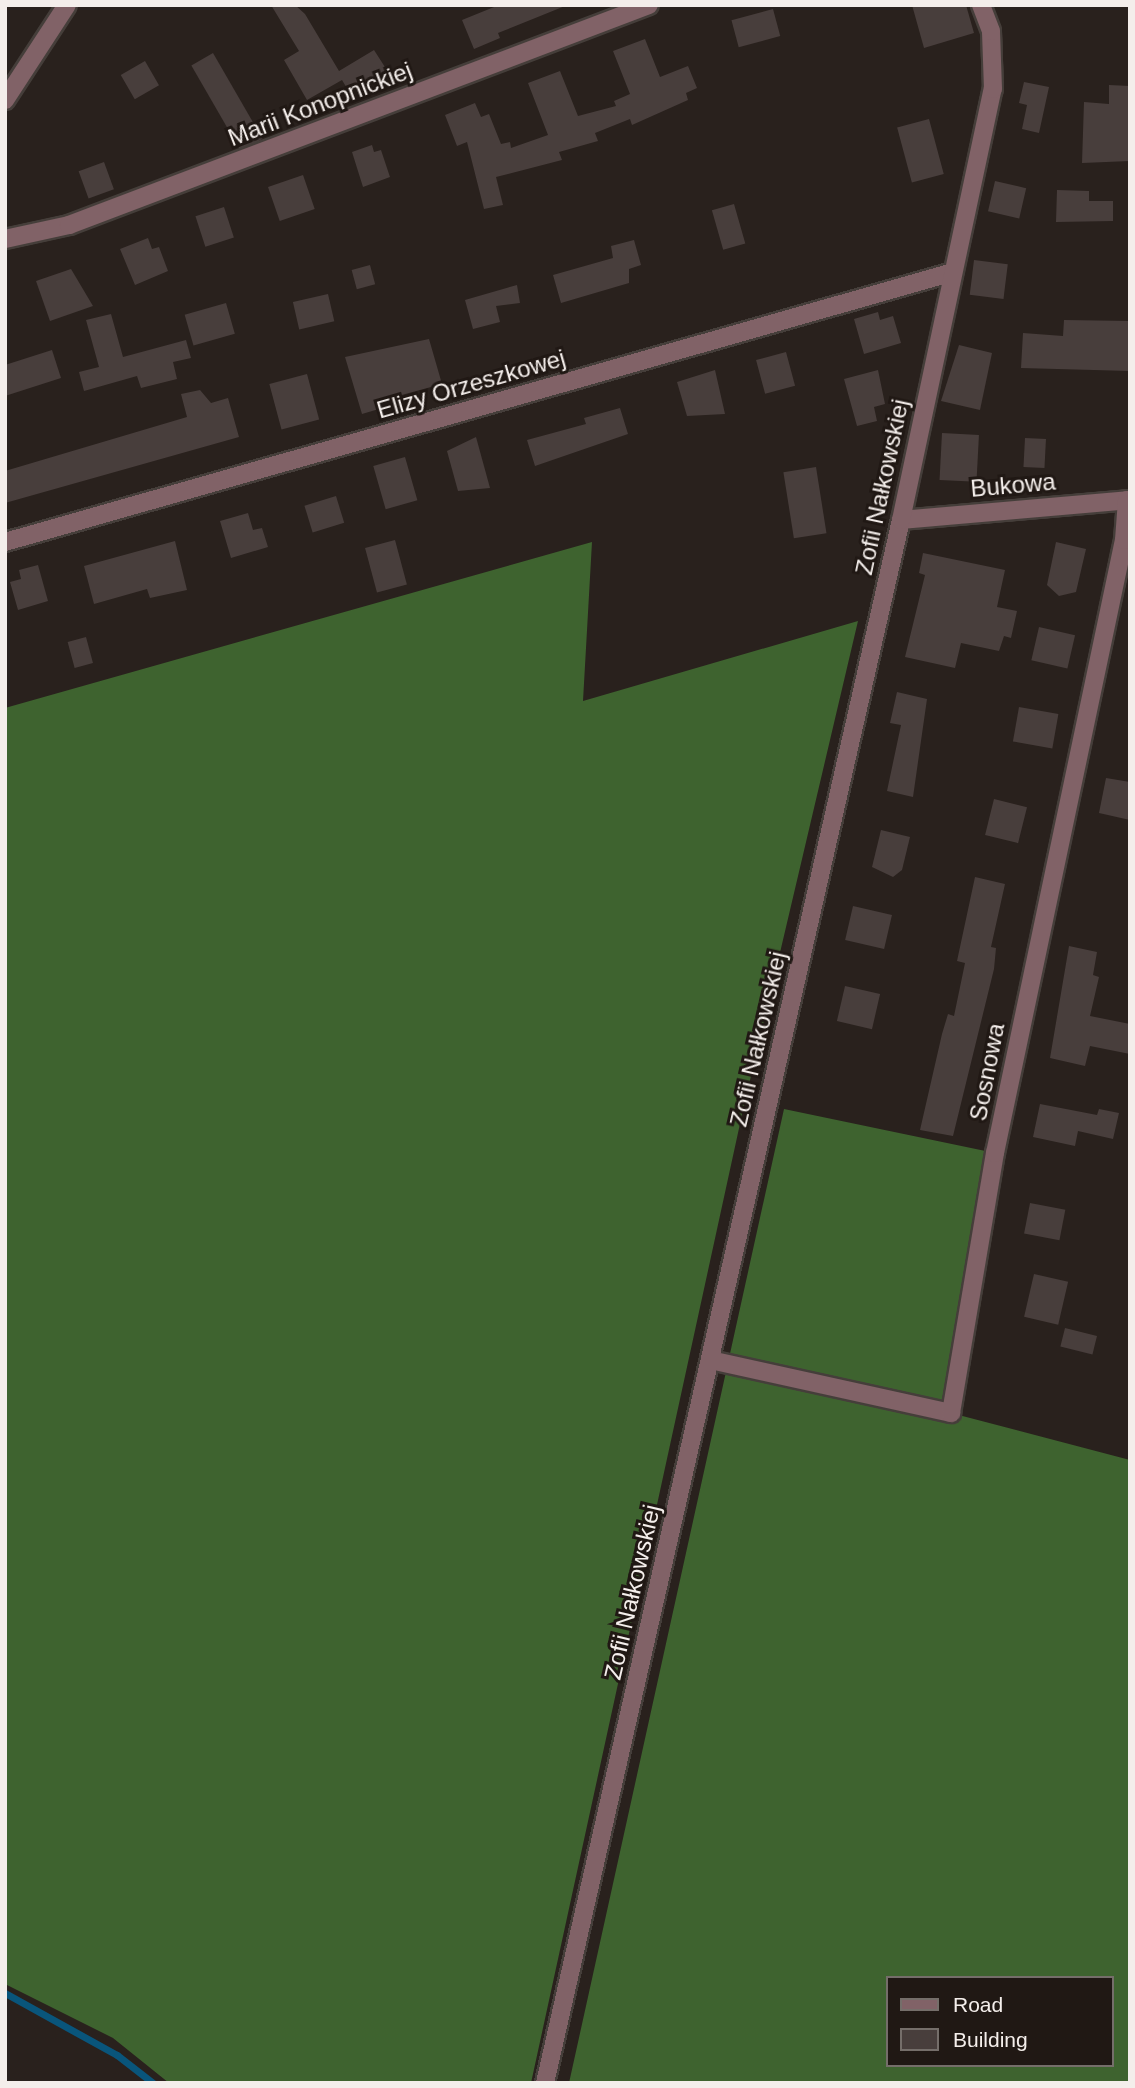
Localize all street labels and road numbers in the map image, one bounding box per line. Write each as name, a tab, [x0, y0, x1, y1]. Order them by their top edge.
street label: Marii Konopnickiej	[224, 56, 416, 152]
street label: Elizy Orzeszkowej	[373, 343, 569, 425]
street label: Zofii Nałkowskiej	[849, 397, 915, 577]
street label: Bukowa	[969, 467, 1057, 503]
street label: Zofii Nałkowskiej	[724, 949, 792, 1129]
street label: Sosnowa	[963, 1021, 1011, 1123]
street label: Zofii Nałkowskiej	[598, 1502, 666, 1682]

